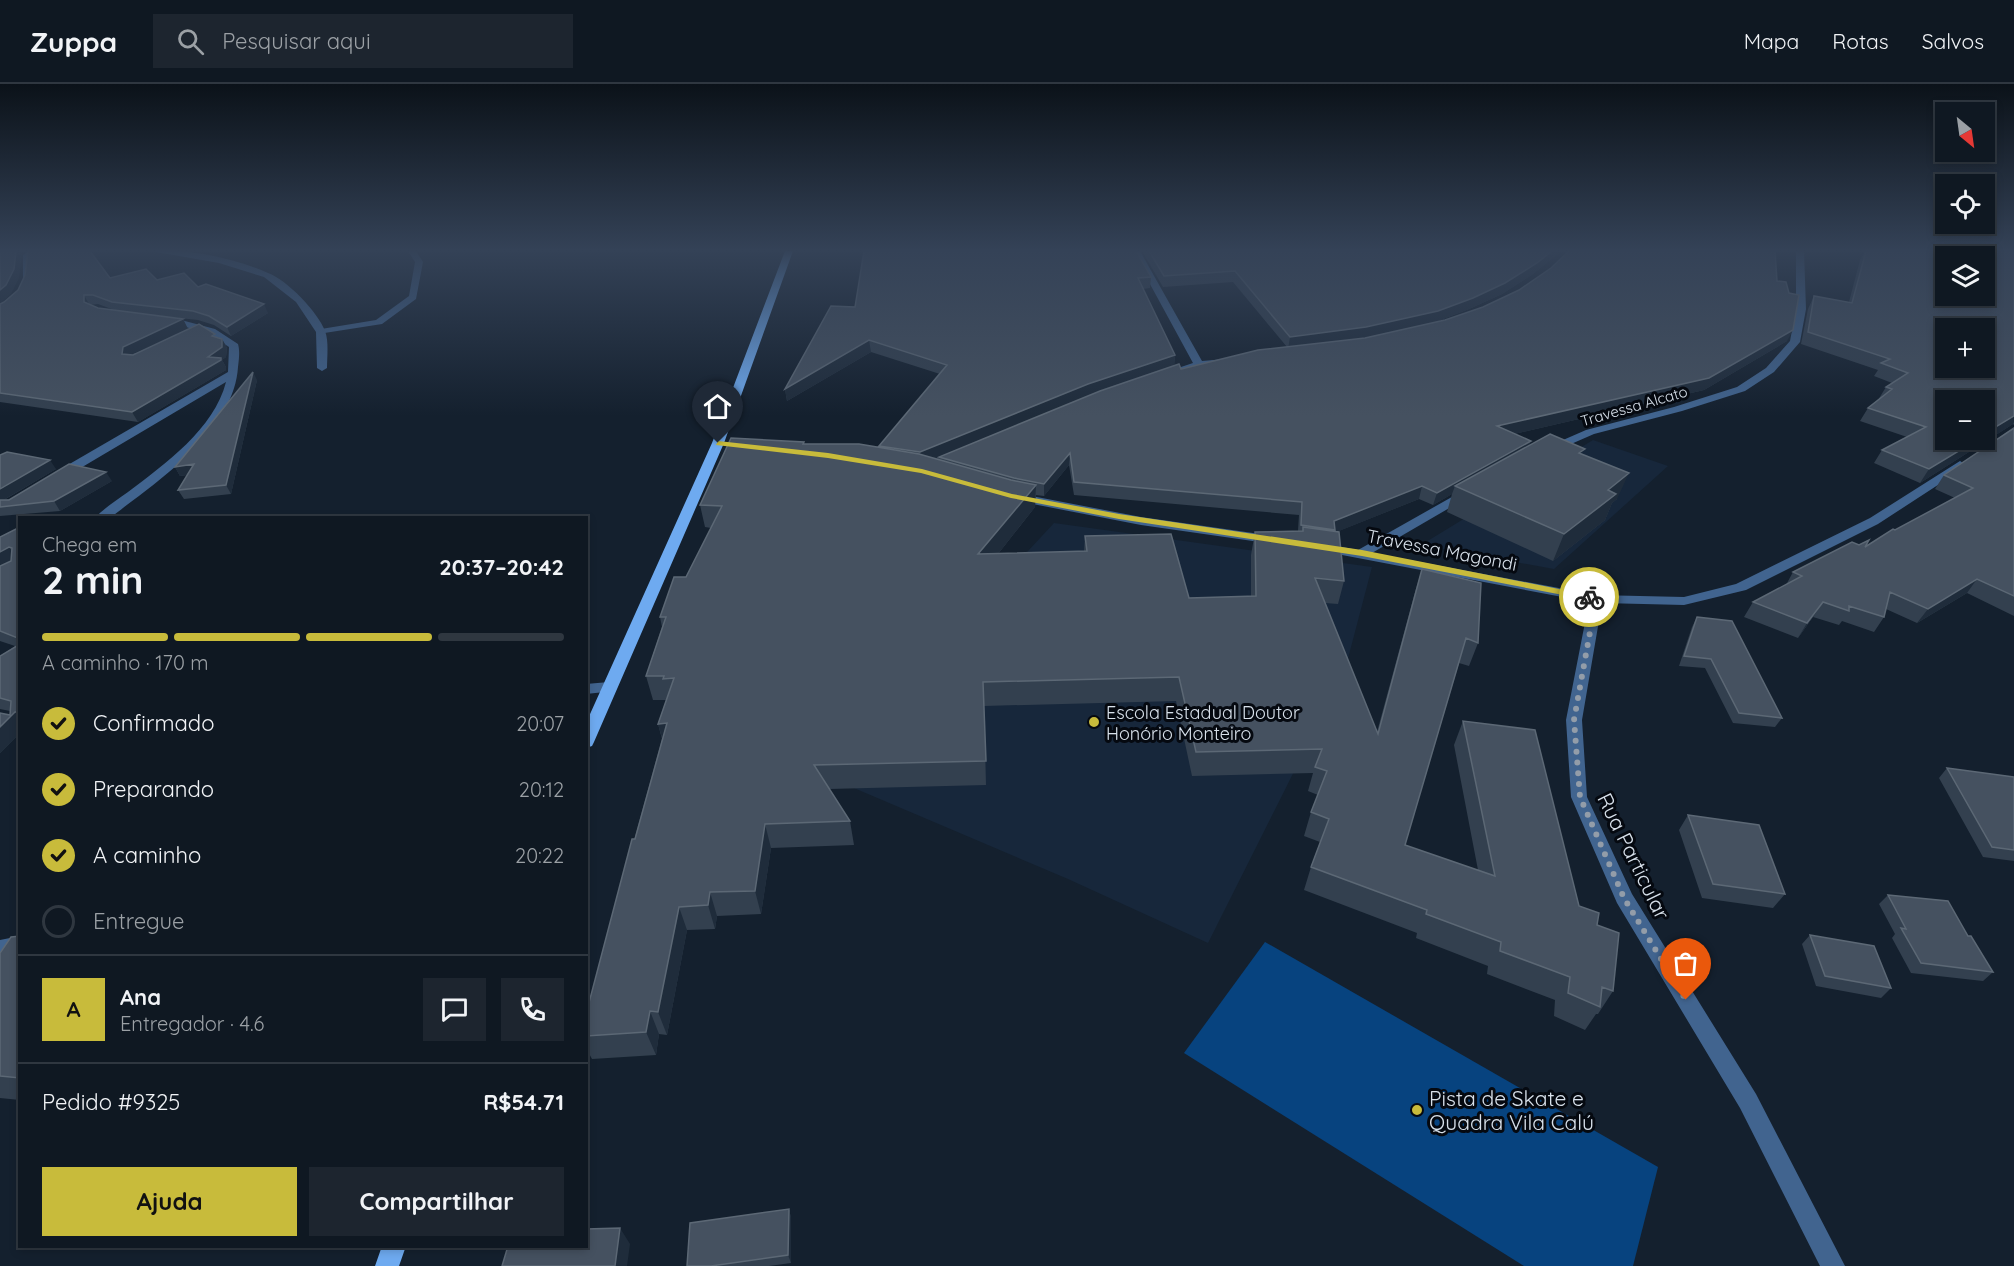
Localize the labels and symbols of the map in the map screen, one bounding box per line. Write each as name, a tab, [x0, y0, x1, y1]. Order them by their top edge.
north arrow	[1935, 102, 1995, 162]
pin	[692, 381, 743, 443]
street label: Travessa Alcato	[1578, 382, 1690, 430]
street label: Travessa Magondi	[1365, 524, 1519, 576]
courier	[1559, 567, 1619, 627]
place label: Escola Estadual Doutor Honório Monteiro	[1106, 701, 1300, 745]
marker: Escola Estadual Doutor Honório Monteiro	[1087, 715, 1101, 729]
street label: Rua Particular	[1592, 788, 1676, 924]
pin	[1660, 938, 1711, 1000]
place label: Pista de Skate e Quadra Vila Calú	[1429, 1085, 1594, 1135]
marker: Pista de Skate e Quadra Vila Calú	[1410, 1103, 1424, 1117]

